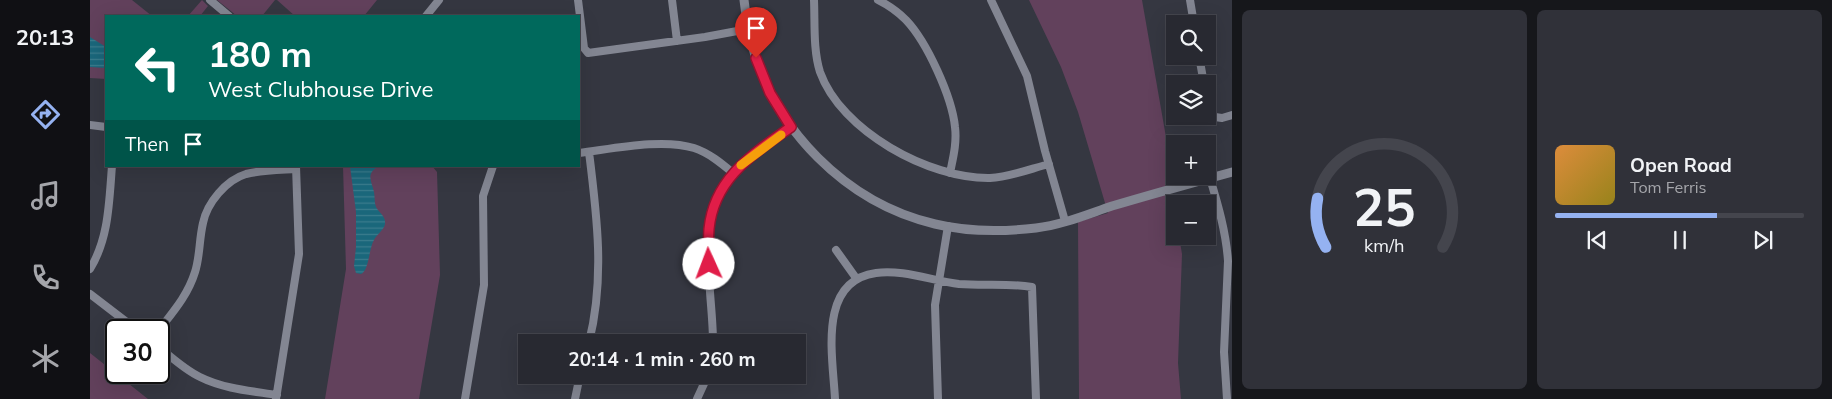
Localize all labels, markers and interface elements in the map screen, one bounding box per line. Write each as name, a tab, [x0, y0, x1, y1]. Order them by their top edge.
pin	[735, 7, 777, 58]
icon: arrive	[742, 14, 770, 42]
map controls	[1166, 15, 1216, 245]
button: search	[1166, 15, 1216, 65]
text: 20:13	[16, 23, 74, 51]
text: 180 m	[208, 32, 312, 76]
icon: left	[125, 35, 190, 100]
text: West Clubhouse Drive	[208, 75, 433, 103]
button: layers	[1166, 75, 1216, 125]
icon: directions	[28, 97, 63, 132]
icon: arrive	[179, 130, 207, 158]
text: Then	[125, 132, 169, 156]
button: +	[1166, 135, 1216, 185]
text: Open Road	[1630, 153, 1732, 177]
text: 25	[1353, 174, 1416, 239]
text: Tom Ferris	[1630, 177, 1707, 197]
icon: music	[28, 178, 63, 213]
button: −	[1166, 195, 1216, 245]
icon: previous	[1583, 226, 1611, 254]
icon: pause	[1666, 226, 1694, 254]
icon: next	[1749, 226, 1777, 254]
text: km/h	[1364, 234, 1405, 256]
position arrow	[682, 237, 734, 289]
icon: phone	[28, 260, 63, 295]
speed limit sign: 30	[105, 319, 170, 384]
icon: climate	[28, 341, 63, 376]
text: 20:14 · 1 min · 260 m	[568, 347, 756, 371]

